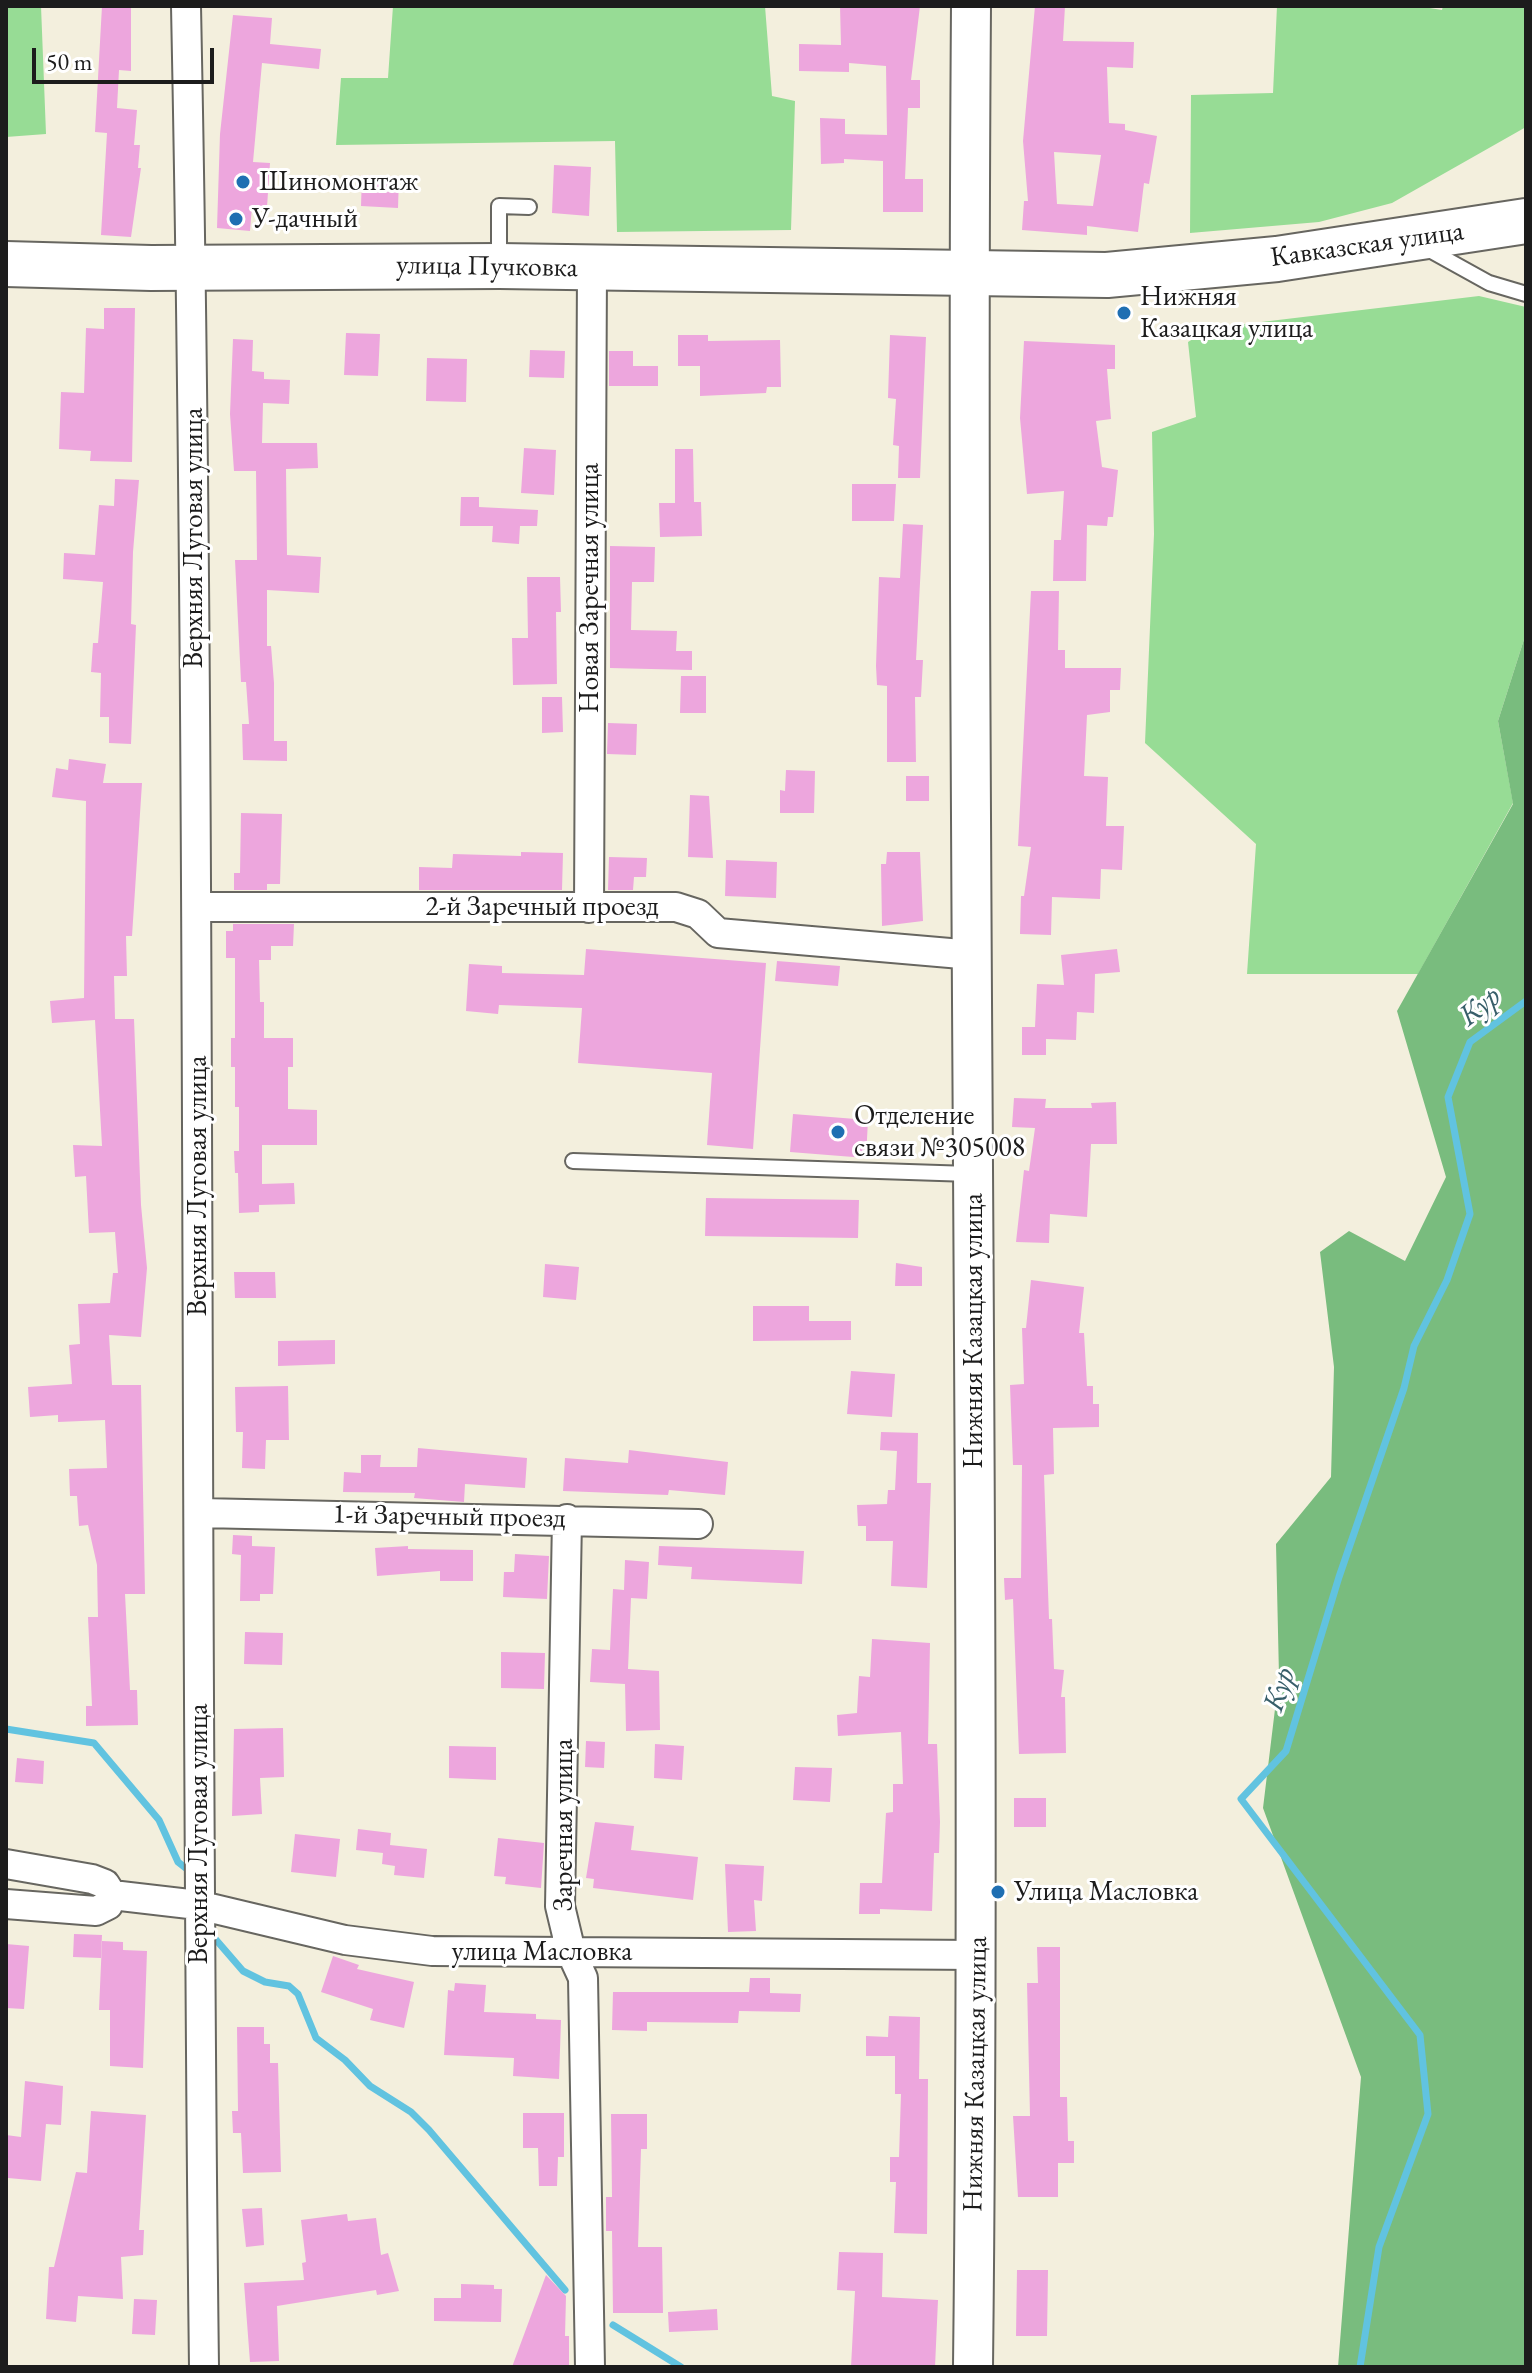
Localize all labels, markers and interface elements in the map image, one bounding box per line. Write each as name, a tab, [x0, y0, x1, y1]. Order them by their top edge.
scale bar	[36, 32, 218, 82]
text: 50 m	[46, 46, 93, 77]
place label: Шиномонтаж	[259, 165, 419, 199]
marker: Шиномонтаж	[234, 173, 252, 191]
place label: У-дачный	[252, 202, 358, 236]
marker: У-дачный	[227, 210, 245, 228]
street label: Кавказская улица	[1268, 215, 1466, 275]
street label: улица Пучковка	[396, 249, 578, 285]
place label: Нижняя Казацкая улица	[1140, 280, 1313, 346]
marker: Нижняя Казацкая улица	[1115, 304, 1133, 322]
street label: Верхняя Луговая улица	[177, 408, 211, 668]
street label: Новая Заречная улица	[573, 463, 607, 713]
street label: 2-й Заречный проезд	[425, 890, 659, 924]
water label: Кур	[1452, 979, 1508, 1035]
street label: Верхняя Луговая улица	[181, 1056, 215, 1316]
place label: Отделение связи №305008	[854, 1099, 1025, 1165]
marker: Отделение связи №305008	[829, 1123, 847, 1141]
street label: Нижняя Казацкая улица	[957, 1193, 991, 1469]
street label: 1-й Заречный проезд	[332, 1498, 566, 1536]
water label: Кур	[1256, 1664, 1304, 1716]
street label: Верхняя Луговая улица	[182, 1704, 216, 1964]
street label: Заречная улица	[547, 1739, 581, 1911]
place label: Улица Масловка	[1014, 1875, 1198, 1909]
marker: Улица Масловка	[989, 1883, 1007, 1901]
street label: улица Масловка	[452, 1935, 632, 1969]
street label: Нижняя Казацкая улица	[957, 1936, 995, 2212]

